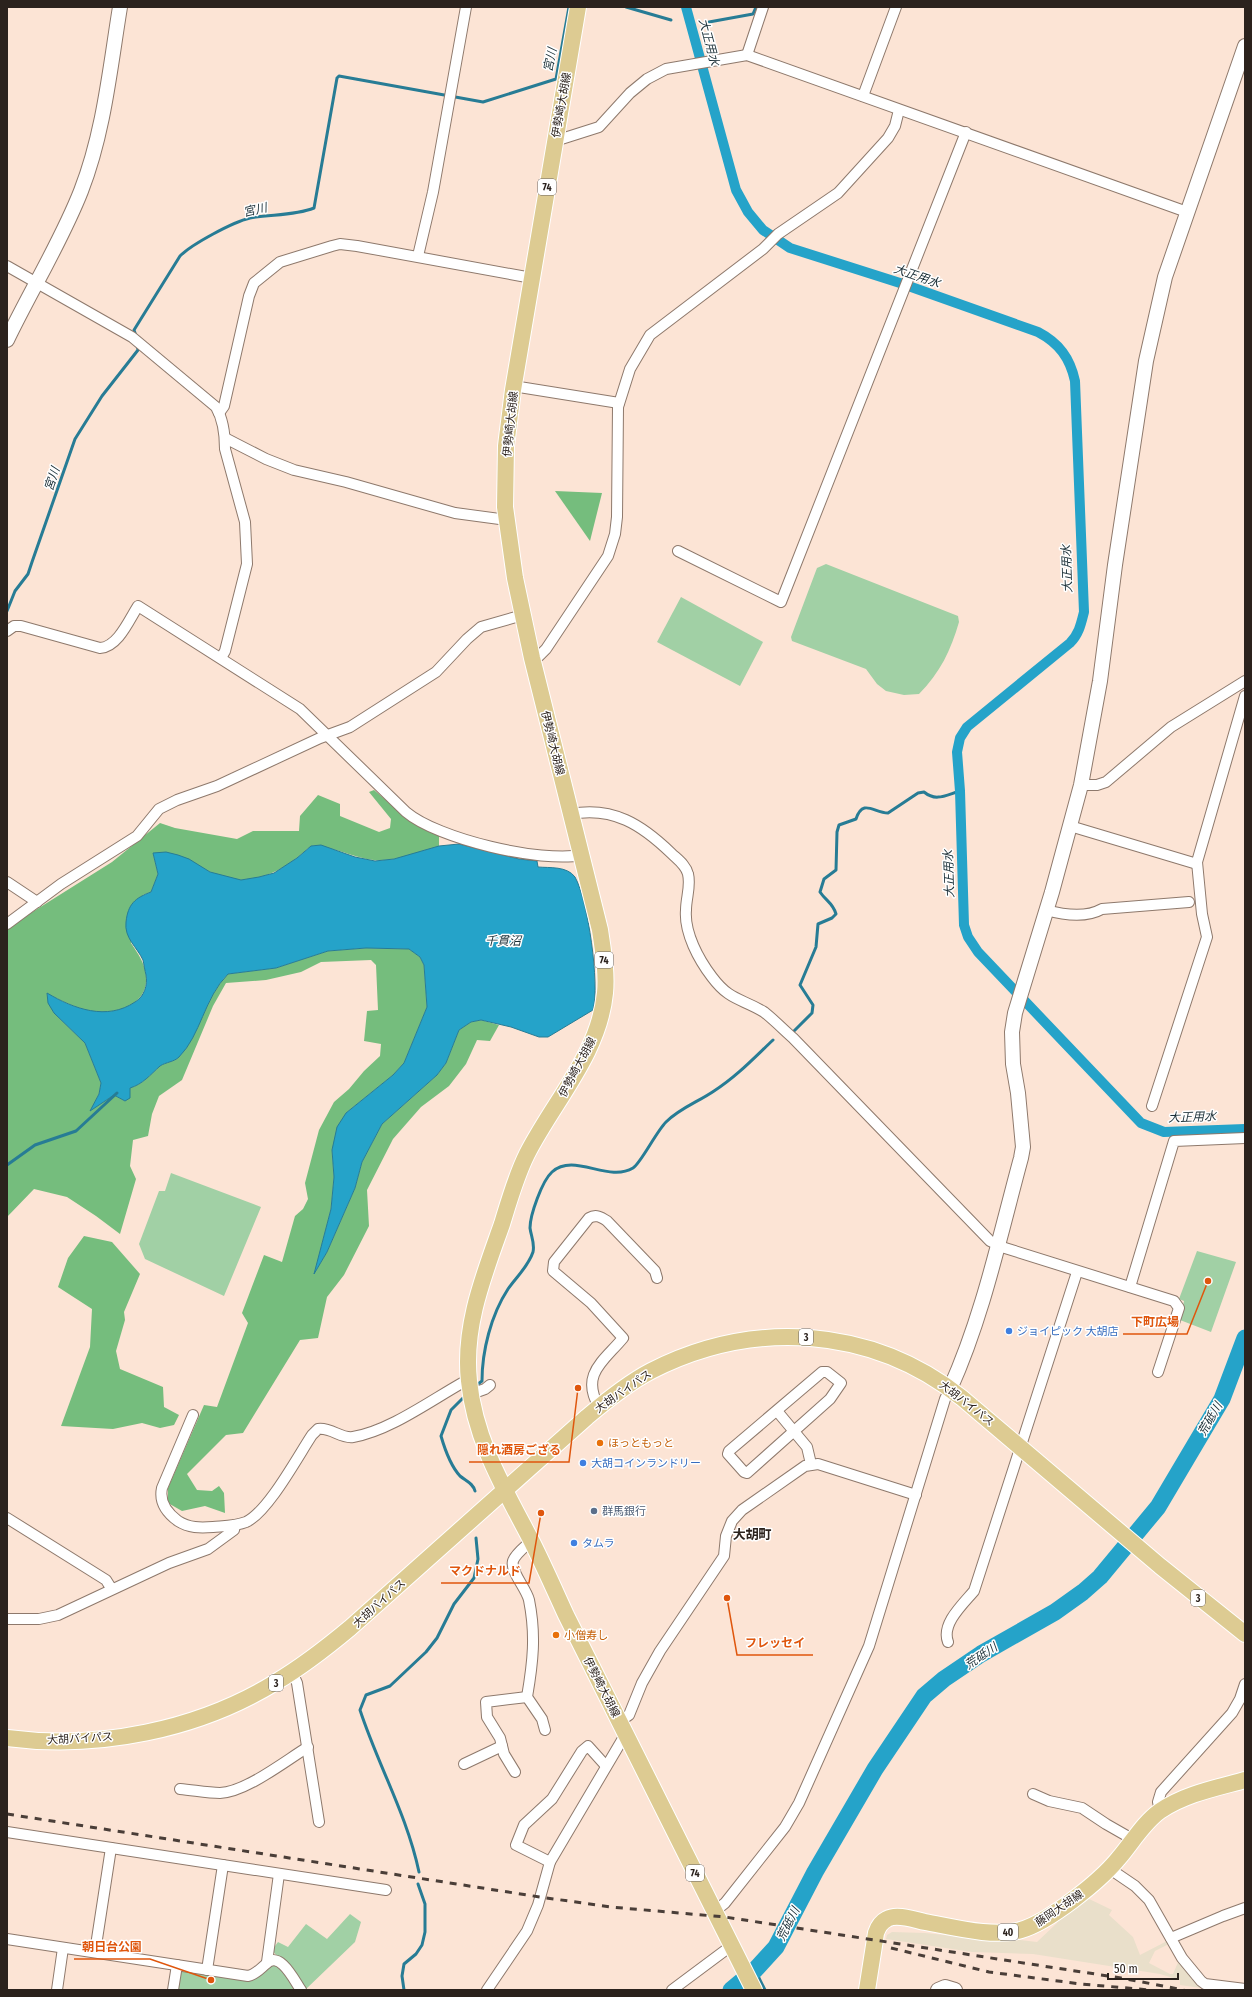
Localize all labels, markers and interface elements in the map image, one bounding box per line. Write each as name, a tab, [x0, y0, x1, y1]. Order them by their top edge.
water label: 大正用水	[696, 17, 722, 69]
water label: 宮川	[541, 45, 560, 73]
street label: 伊勢崎大胡線	[549, 71, 574, 139]
road number: 74	[538, 179, 556, 195]
water label: 宮川	[242, 200, 270, 220]
water label: 大正用水	[892, 262, 944, 291]
street label: 伊勢崎大胡線	[501, 391, 520, 458]
water label: 宮川	[41, 463, 63, 493]
water label: 大正用水	[1059, 543, 1075, 593]
street label: 伊勢崎大胡線	[538, 710, 567, 777]
water label: 大正用水	[941, 848, 957, 898]
water label: 千貫沼	[485, 934, 523, 948]
road number: 74	[595, 952, 613, 968]
street label: 伊勢崎大胡線	[556, 1035, 599, 1099]
water label: 大正用水	[1168, 1109, 1218, 1125]
callout: 下町広場	[1123, 1310, 1187, 1334]
text: 下町広場	[1131, 1315, 1179, 1329]
place label: ジョイピック 大胡店	[1017, 1325, 1119, 1338]
marker: ジョイピック 大胡店	[1004, 1326, 1014, 1336]
road number: 3	[799, 1329, 813, 1345]
street label: 大胡バイパス	[593, 1367, 654, 1416]
street label: 大胡バイパス	[937, 1378, 997, 1429]
water label: 荒砥川	[1195, 1398, 1226, 1438]
place label: ほっともっと	[608, 1437, 674, 1450]
callout: 隠れ酒房ござる	[469, 1438, 569, 1462]
marker: ほっともっと	[595, 1438, 605, 1448]
text: 隠れ酒房ござる	[477, 1443, 561, 1457]
place label: 大胡コインランドリー	[591, 1457, 701, 1470]
marker: 大胡コインランドリー	[578, 1458, 588, 1468]
place label: 群馬銀行	[602, 1505, 646, 1518]
marker: 群馬銀行	[589, 1506, 599, 1516]
district label: 大胡町	[732, 1527, 772, 1542]
place label: タムラ	[582, 1537, 614, 1550]
marker: タムラ	[569, 1538, 579, 1548]
callout: マクドナルド	[441, 1559, 529, 1583]
text: マクドナルド	[449, 1564, 521, 1578]
street label: 大胡バイパス	[351, 1577, 408, 1630]
road number: 3	[1191, 1590, 1205, 1606]
place label: 小僧寿し	[564, 1629, 608, 1642]
marker: 小僧寿し	[551, 1630, 561, 1640]
callout: フレッセイ	[737, 1631, 813, 1655]
text: フレッセイ	[745, 1636, 805, 1650]
water label: 荒砥川	[962, 1639, 1001, 1672]
street label: 伊勢崎大胡線	[581, 1655, 622, 1720]
road number: 3	[269, 1675, 283, 1691]
street label: 大胡バイパス	[47, 1730, 113, 1747]
road number: 74	[686, 1865, 704, 1881]
street label: 藤岡大胡線	[1033, 1888, 1086, 1929]
water label: 荒砥川	[774, 1903, 803, 1943]
road number: 40	[998, 1924, 1018, 1940]
callout: 朝日台公園	[74, 1935, 150, 1959]
text: 朝日台公園	[82, 1940, 142, 1954]
scale bar	[1108, 1955, 1178, 1981]
text: 50 m	[1114, 1962, 1138, 1976]

